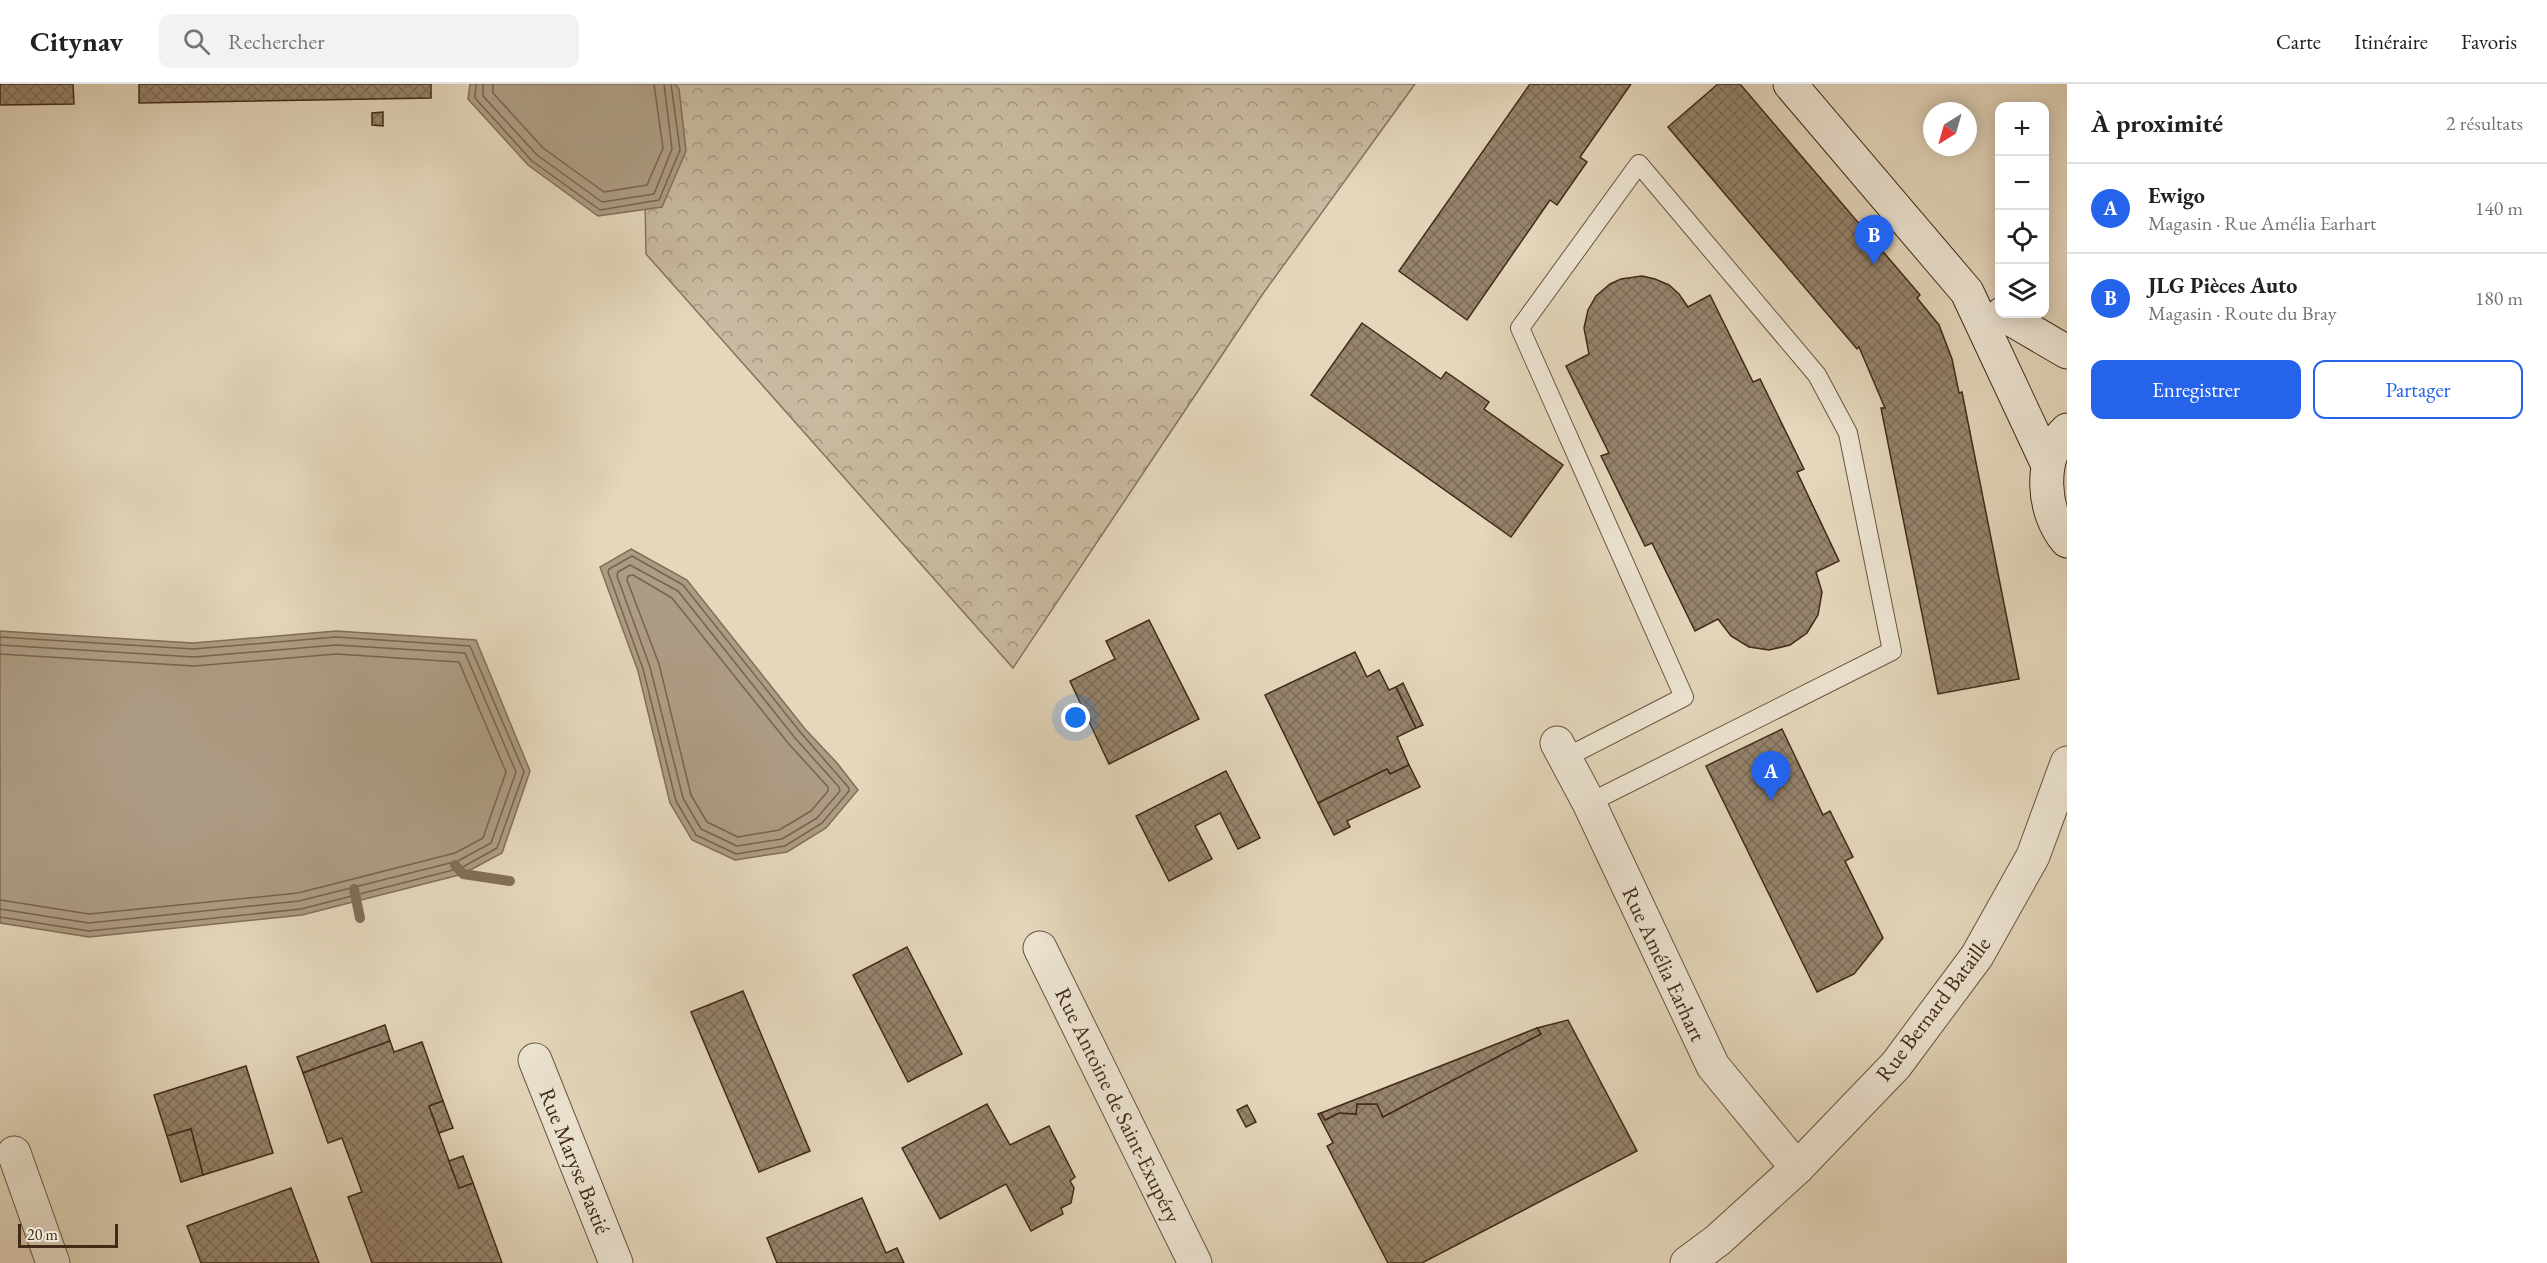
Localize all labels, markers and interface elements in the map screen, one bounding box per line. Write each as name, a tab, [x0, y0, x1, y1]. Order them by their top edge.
search box	[159, 14, 579, 68]
text: Citynav	[30, 23, 123, 59]
icon: search	[180, 25, 213, 58]
text: Rechercher	[228, 27, 325, 56]
text: Carte	[2276, 28, 2321, 55]
text: Itinéraire	[2354, 28, 2428, 55]
text: Favoris	[2461, 28, 2517, 55]
north arrow	[1923, 102, 1977, 156]
map controls	[1995, 102, 2049, 318]
button: +	[1995, 102, 2049, 156]
text: À proximité	[2091, 106, 2223, 140]
text: 2 résultats	[2446, 110, 2523, 136]
button: −	[1995, 156, 2049, 210]
text: Ewigo	[2148, 181, 2205, 210]
text: A	[2103, 195, 2118, 221]
text: 140 m	[2475, 195, 2523, 221]
button: locate	[1995, 210, 2049, 264]
text: Magasin · Rue Amélia Earhart	[2148, 210, 2376, 236]
pin: B	[1854, 216, 1894, 265]
button: layers	[1995, 264, 2049, 318]
text: JLG Pièces Auto	[2148, 271, 2297, 300]
text: B	[2104, 285, 2117, 311]
text: 180 m	[2475, 285, 2523, 311]
text: Magasin · Route du Bray	[2148, 300, 2337, 326]
button: Enregistrer	[2091, 360, 2301, 419]
button: Partager	[2313, 360, 2523, 419]
your location	[1061, 703, 1090, 732]
pin: A	[1752, 752, 1790, 801]
street label: Rue Amélia Earhart	[1615, 882, 1713, 1046]
street label: Rue Bernard Bataille	[1869, 930, 1997, 1087]
street label: Rue Antoine de Saint-Exupéry	[1048, 983, 1188, 1228]
street label: Rue Maryse Bastié	[532, 1084, 618, 1239]
scale bar	[18, 1221, 118, 1248]
text: 20 m	[27, 1224, 58, 1245]

